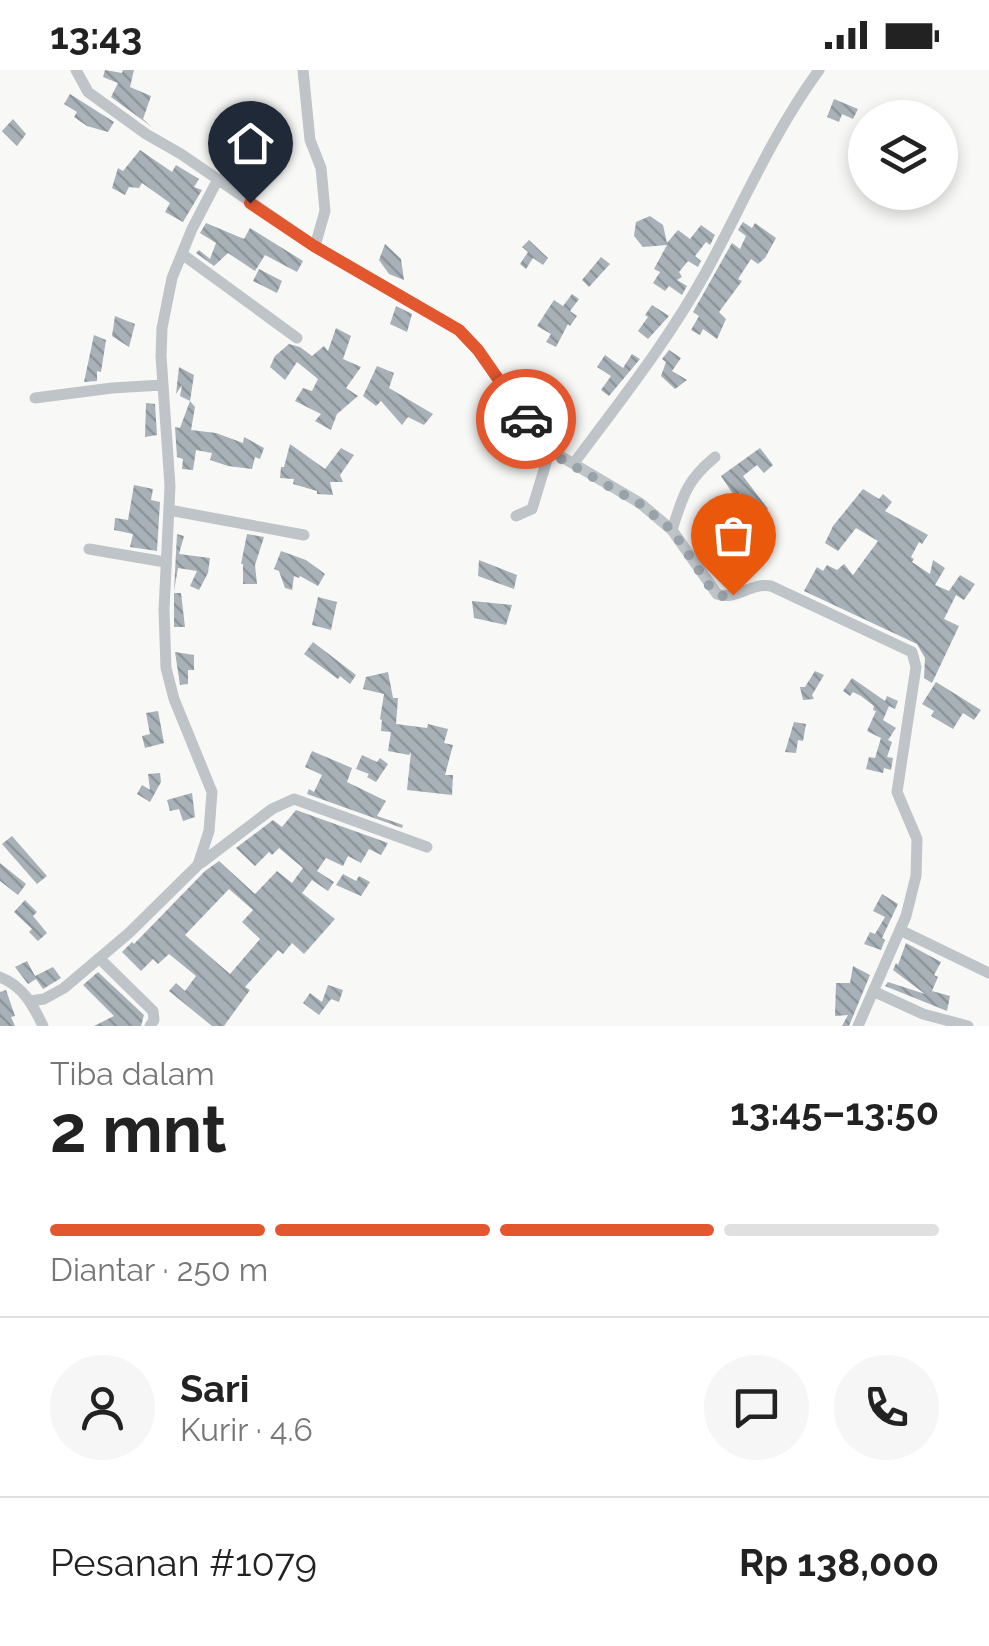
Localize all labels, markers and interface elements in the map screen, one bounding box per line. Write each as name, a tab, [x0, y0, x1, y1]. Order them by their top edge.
text: 13:43	[50, 13, 142, 58]
map controls	[848, 100, 958, 210]
button: layers	[848, 100, 958, 210]
pin	[208, 101, 293, 204]
icon: home	[223, 116, 278, 171]
courier	[476, 369, 576, 469]
icon: car	[499, 392, 554, 447]
pin	[691, 493, 776, 596]
icon: bag	[706, 508, 761, 563]
text: Tiba dalam	[50, 1055, 215, 1092]
text: 13:45–13:50	[730, 1089, 939, 1134]
text: 2 mnt	[50, 1091, 227, 1167]
text: Diantar · 250 m	[50, 1251, 268, 1288]
button: person	[50, 1355, 155, 1460]
button: chat	[704, 1355, 809, 1460]
button: phone	[834, 1355, 939, 1460]
text: Sari	[180, 1366, 249, 1411]
text: Kurir · 4.6	[180, 1411, 313, 1448]
text: Pesanan #1079	[50, 1540, 317, 1585]
text: Rp 138,000	[739, 1540, 939, 1585]

